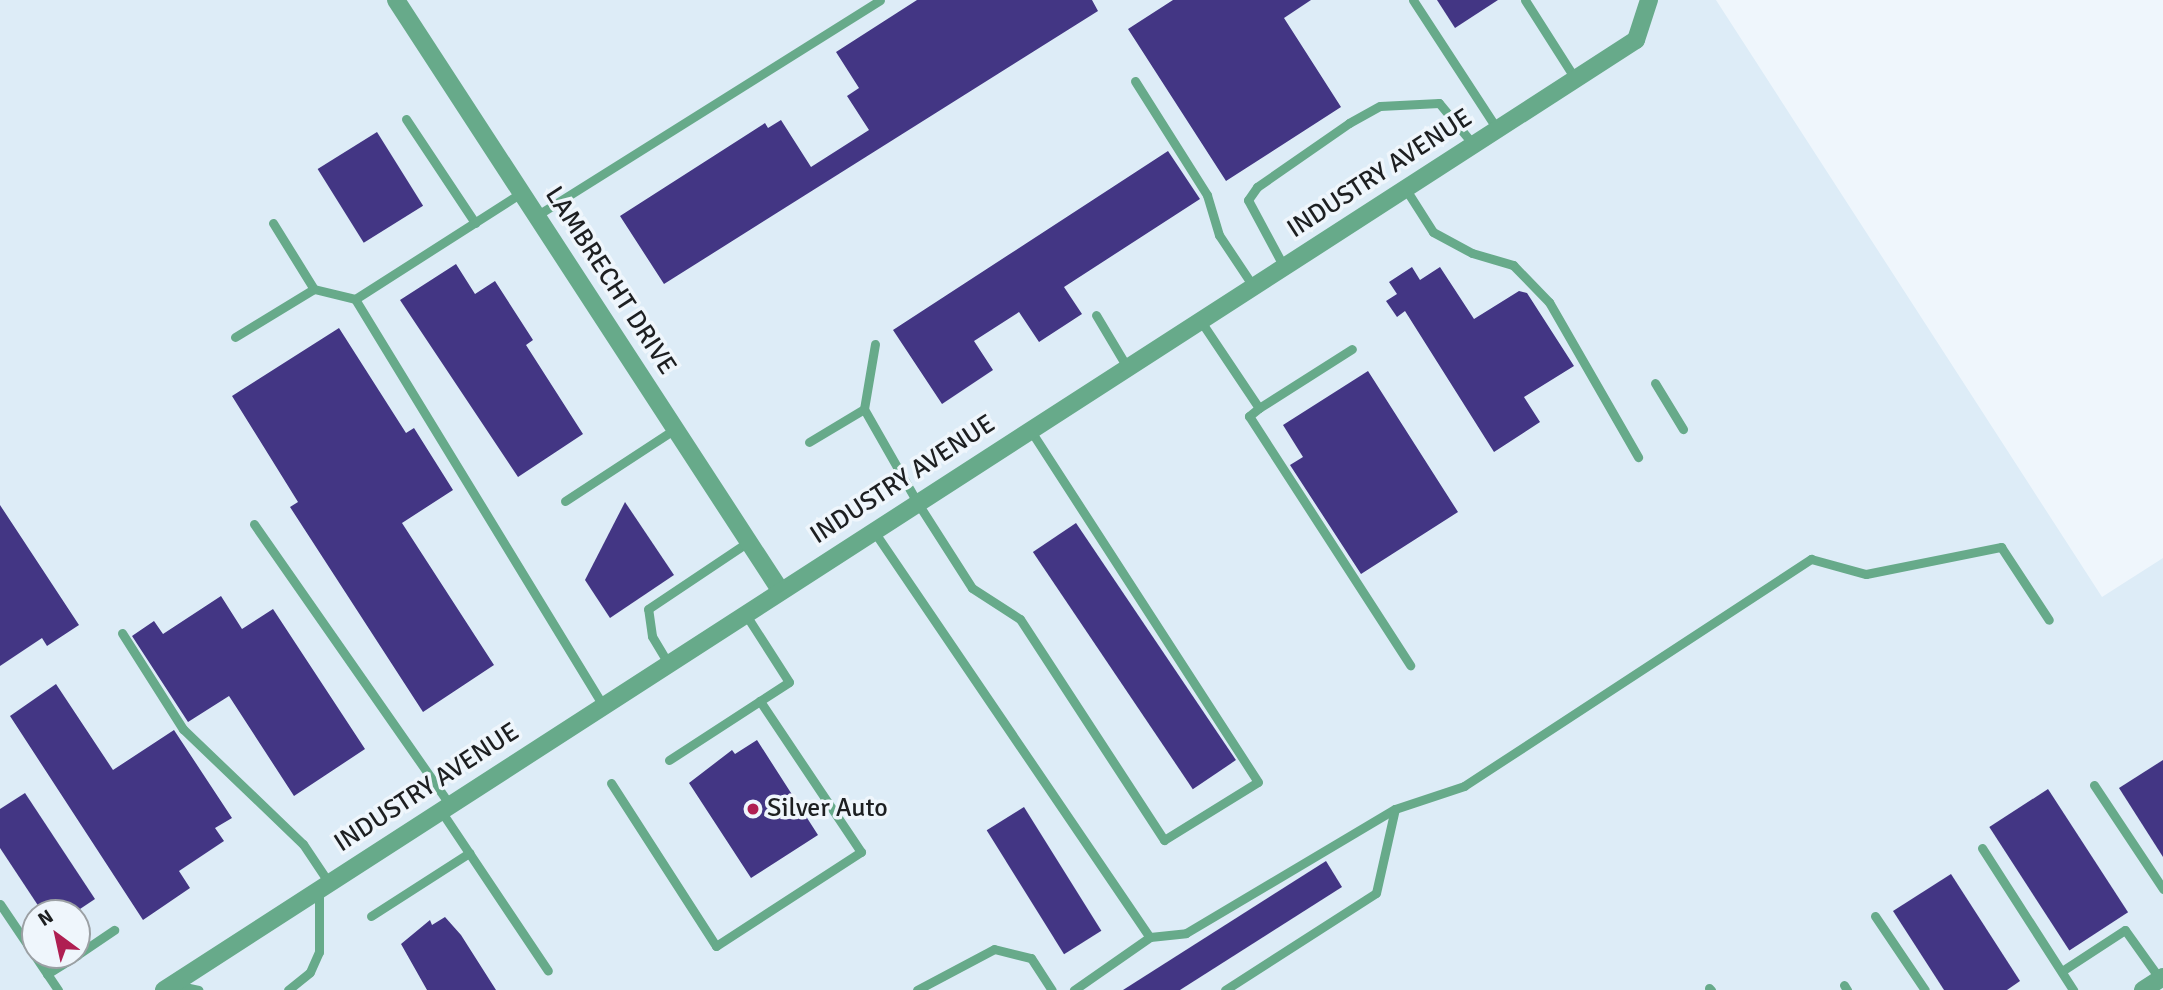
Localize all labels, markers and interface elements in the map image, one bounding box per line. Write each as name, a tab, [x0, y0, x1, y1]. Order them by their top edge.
street label: INDUSTRY AVENUE	[1282, 103, 1478, 245]
street label: LAMBRECHT DRIVE	[538, 181, 682, 381]
street label: INDUSTRY AVENUE	[805, 409, 1001, 551]
street label: INDUSTRY AVENUE	[329, 717, 525, 859]
place label: Silver Auto	[767, 793, 888, 825]
marker: Silver Auto	[745, 801, 761, 817]
north arrow	[21, 899, 91, 969]
text: N	[34, 904, 58, 932]

